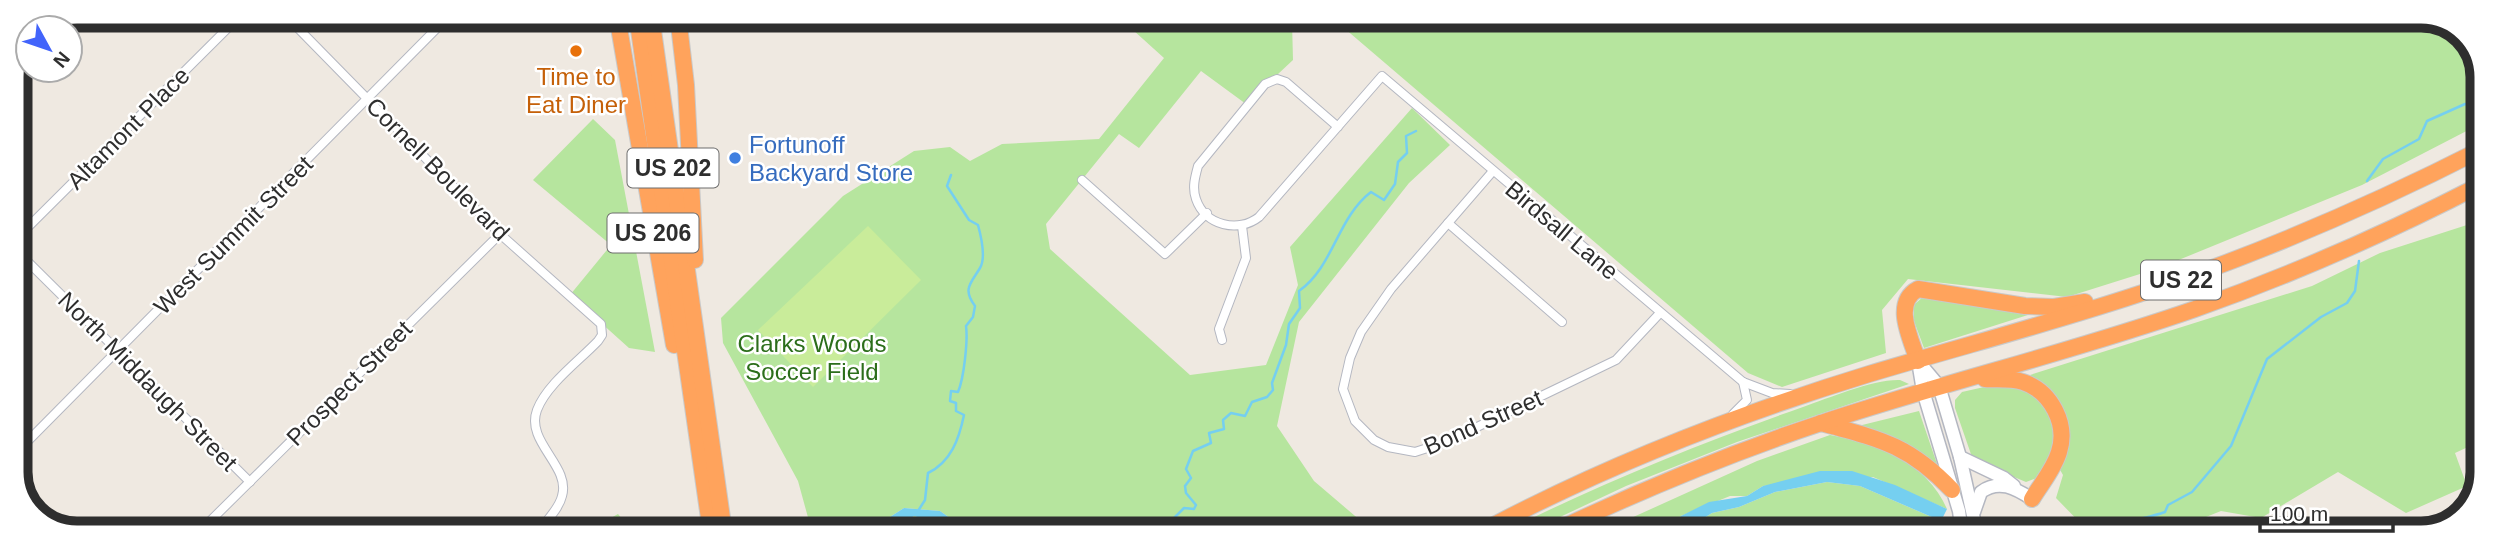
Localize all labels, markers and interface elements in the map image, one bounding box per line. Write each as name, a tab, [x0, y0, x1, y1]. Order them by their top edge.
north arrow	[14, 14, 84, 84]
marker: Time to Eat Diner	[568, 43, 584, 59]
text: N	[49, 48, 74, 72]
street label: Altamont Place	[61, 61, 195, 195]
place label: Time to Eat Diner	[526, 63, 626, 118]
street label: Cornell Boulevard	[361, 92, 515, 246]
place label: Fortunoff Backyard Store	[749, 131, 913, 186]
road number: US 202	[628, 148, 718, 188]
street label: West Summit Street	[148, 150, 318, 320]
marker: Fortunoff Backyard Store	[727, 150, 743, 166]
street label: Birdsall Lane	[1500, 175, 1624, 285]
road number: US 206	[608, 214, 698, 252]
road number: US 22	[2141, 260, 2221, 300]
street label: North Middaugh Street	[53, 286, 243, 476]
street label: Prospect Street	[281, 315, 417, 451]
park label: Clarks Woods Soccer Field	[738, 330, 886, 385]
street label: Bond Street	[1420, 384, 1547, 460]
scale bar	[2260, 490, 2393, 534]
text: 100 m	[2270, 502, 2328, 525]

